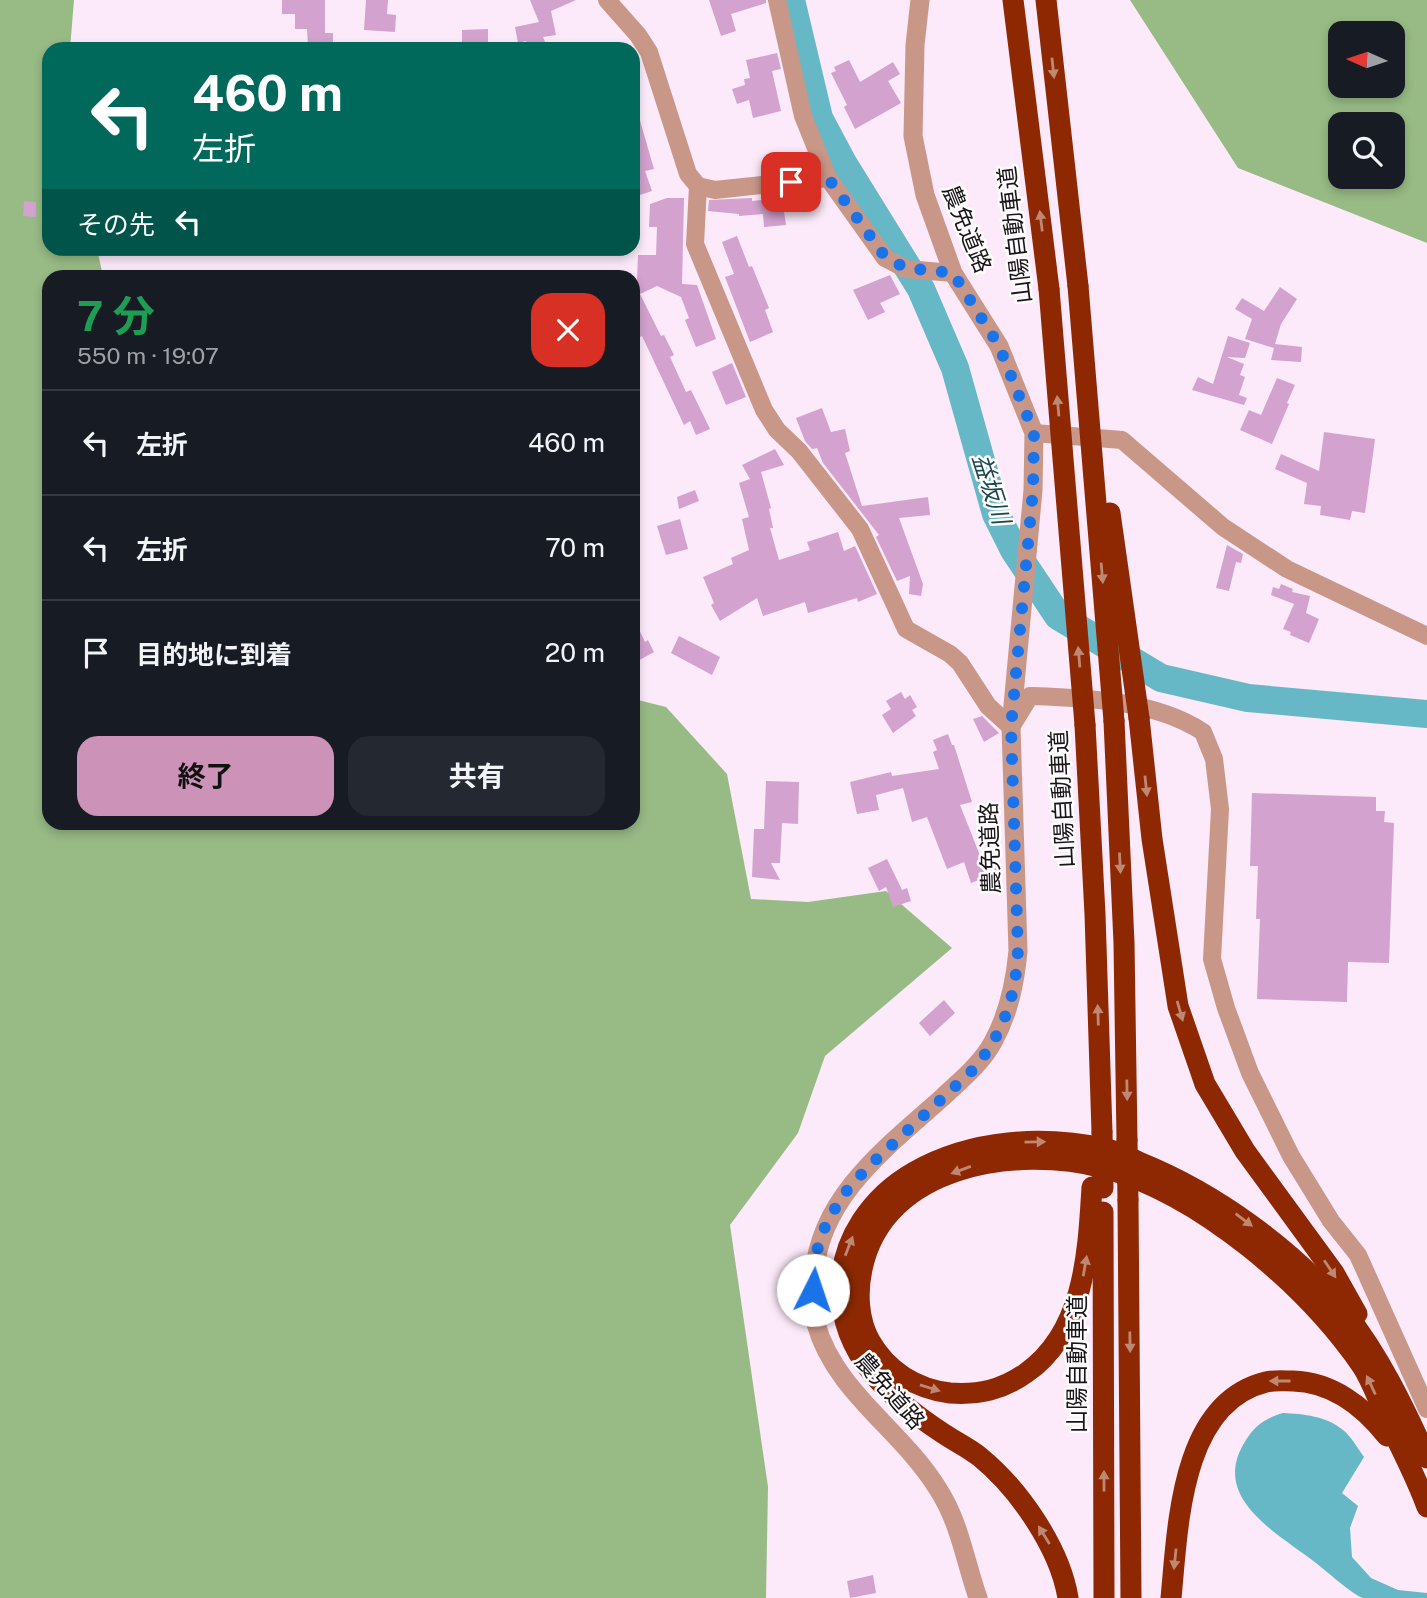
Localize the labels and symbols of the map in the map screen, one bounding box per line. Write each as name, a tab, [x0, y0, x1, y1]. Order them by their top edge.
north arrow	[1328, 21, 1405, 98]
one-way arrow	[1048, 57, 1059, 79]
pin	[761, 152, 821, 212]
street label: 山陽自動車道	[993, 165, 1036, 305]
street label: 農免道路	[938, 181, 997, 277]
one-way arrow	[1035, 210, 1046, 232]
one-way arrow	[1053, 395, 1064, 417]
water label: 益坂川	[968, 450, 1017, 530]
one-way arrow	[1097, 563, 1108, 585]
one-way arrow	[1073, 646, 1084, 668]
street label: 山陽自動車道	[1044, 729, 1079, 869]
one-way arrow	[1141, 775, 1152, 797]
street label: 農免道路	[974, 802, 1005, 894]
one-way arrow	[1115, 852, 1126, 874]
one-way arrow	[1176, 1001, 1186, 1022]
one-way arrow	[1093, 1004, 1104, 1026]
one-way arrow	[1121, 1080, 1132, 1102]
one-way arrow	[1024, 1136, 1046, 1147]
one-way arrow	[950, 1165, 971, 1176]
one-way arrow	[1235, 1213, 1253, 1227]
one-way arrow	[844, 1235, 855, 1256]
position arrow	[776, 1253, 850, 1327]
one-way arrow	[1079, 1255, 1090, 1277]
one-way arrow	[1324, 1259, 1337, 1279]
street label: 山陽自動車道	[1063, 1295, 1090, 1433]
one-way arrow	[1124, 1331, 1136, 1353]
street label: 農免道路	[850, 1347, 931, 1434]
one-way arrow	[1269, 1375, 1291, 1387]
one-way arrow	[1365, 1375, 1377, 1395]
one-way arrow	[920, 1384, 941, 1394]
one-way arrow	[1098, 1470, 1110, 1492]
one-way arrow	[1037, 1525, 1050, 1544]
one-way arrow	[1169, 1548, 1180, 1570]

